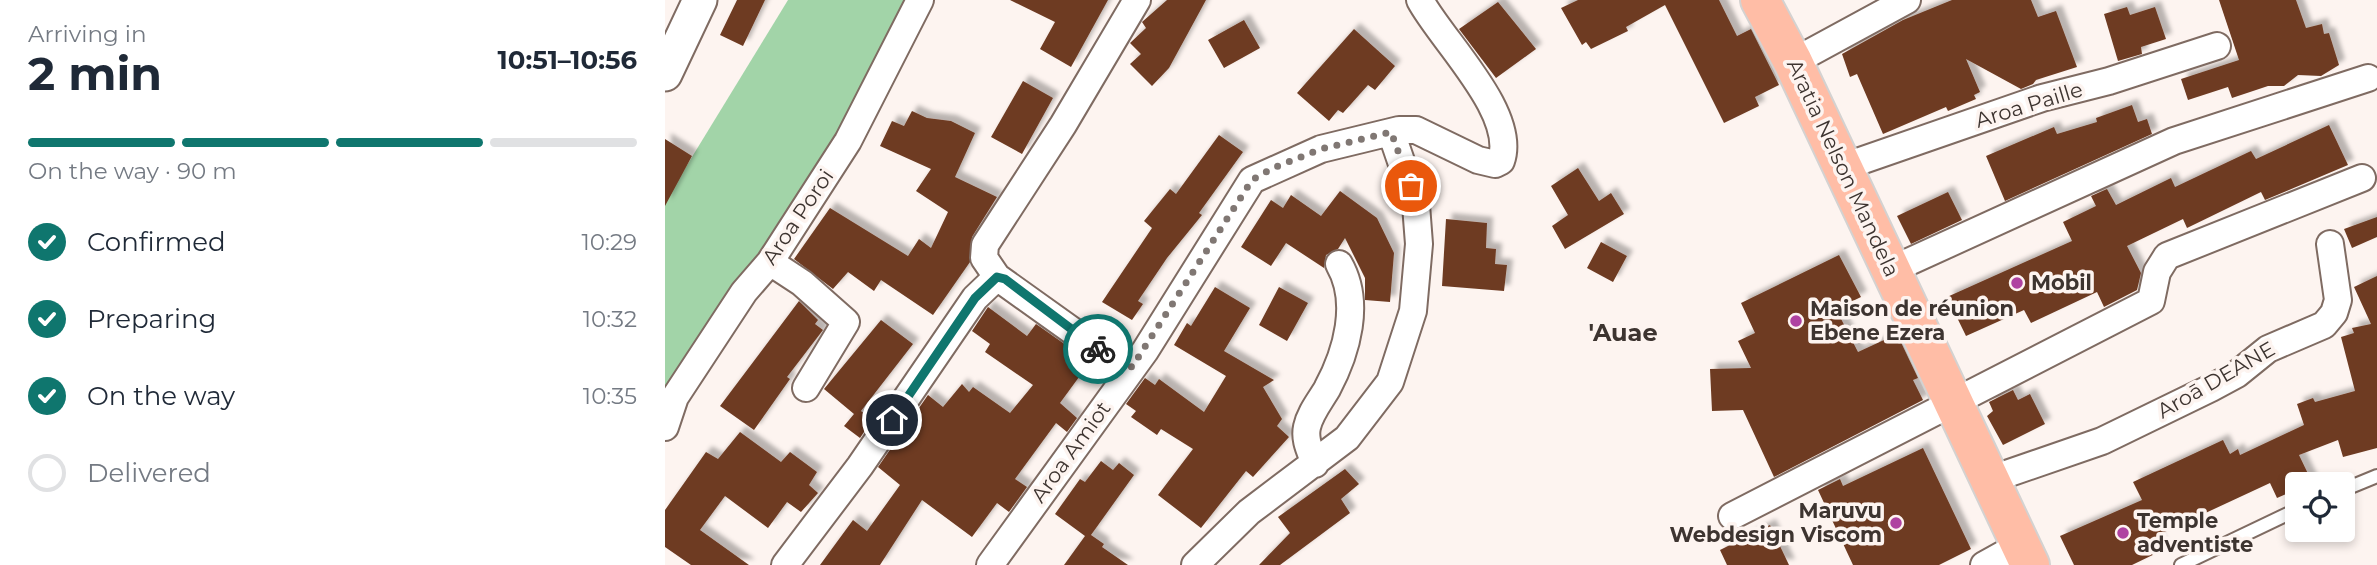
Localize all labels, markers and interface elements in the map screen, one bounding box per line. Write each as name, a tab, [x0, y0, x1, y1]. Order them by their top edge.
text: Arriving in	[28, 20, 147, 48]
text: 10:51–10:56	[498, 44, 637, 76]
text: 2 min	[28, 45, 162, 102]
street label: Aratia Nelson Mandela	[1782, 55, 1905, 281]
street label: Aroa Paille	[1972, 76, 2086, 133]
pin	[1381, 156, 1441, 216]
text: On the way · 90 m	[28, 157, 237, 185]
street label: Aroa Poroi	[757, 164, 838, 269]
icon: bag	[1392, 167, 1430, 205]
icon: check	[28, 223, 66, 261]
text: Confirmed	[87, 226, 226, 258]
text: 10:29	[582, 228, 637, 256]
place label: Mobil	[2031, 270, 2092, 295]
marker: Mobil	[2009, 275, 2025, 291]
place label: Maison de réunion Ebene Ezera	[1810, 296, 2014, 345]
icon: check	[28, 300, 66, 338]
text: Preparing	[87, 303, 216, 335]
text: 10:32	[583, 305, 637, 333]
marker: Maison de réunion Ebene Ezera	[1788, 313, 1804, 329]
courier	[1063, 314, 1133, 384]
district label: 'Auae	[1588, 318, 1658, 347]
icon: bike	[1079, 330, 1117, 368]
street label: Aroā DEANE	[2152, 336, 2279, 423]
icon: check	[28, 377, 66, 415]
text: On the way	[87, 380, 235, 412]
text: 10:35	[583, 382, 637, 410]
pin	[862, 390, 922, 450]
street label: Aroa Amiot	[1026, 396, 1116, 507]
icon: home	[873, 401, 911, 439]
text: Delivered	[87, 457, 211, 489]
map controls	[2285, 472, 2355, 542]
button: locate	[2285, 472, 2355, 542]
place label: Maruvu Webdesign Viscom	[1670, 498, 1882, 547]
place label: Temple adventiste	[2137, 508, 2253, 557]
marker: Maruvu Webdesign Viscom	[1888, 515, 1904, 531]
marker: Temple adventiste	[2115, 525, 2131, 541]

